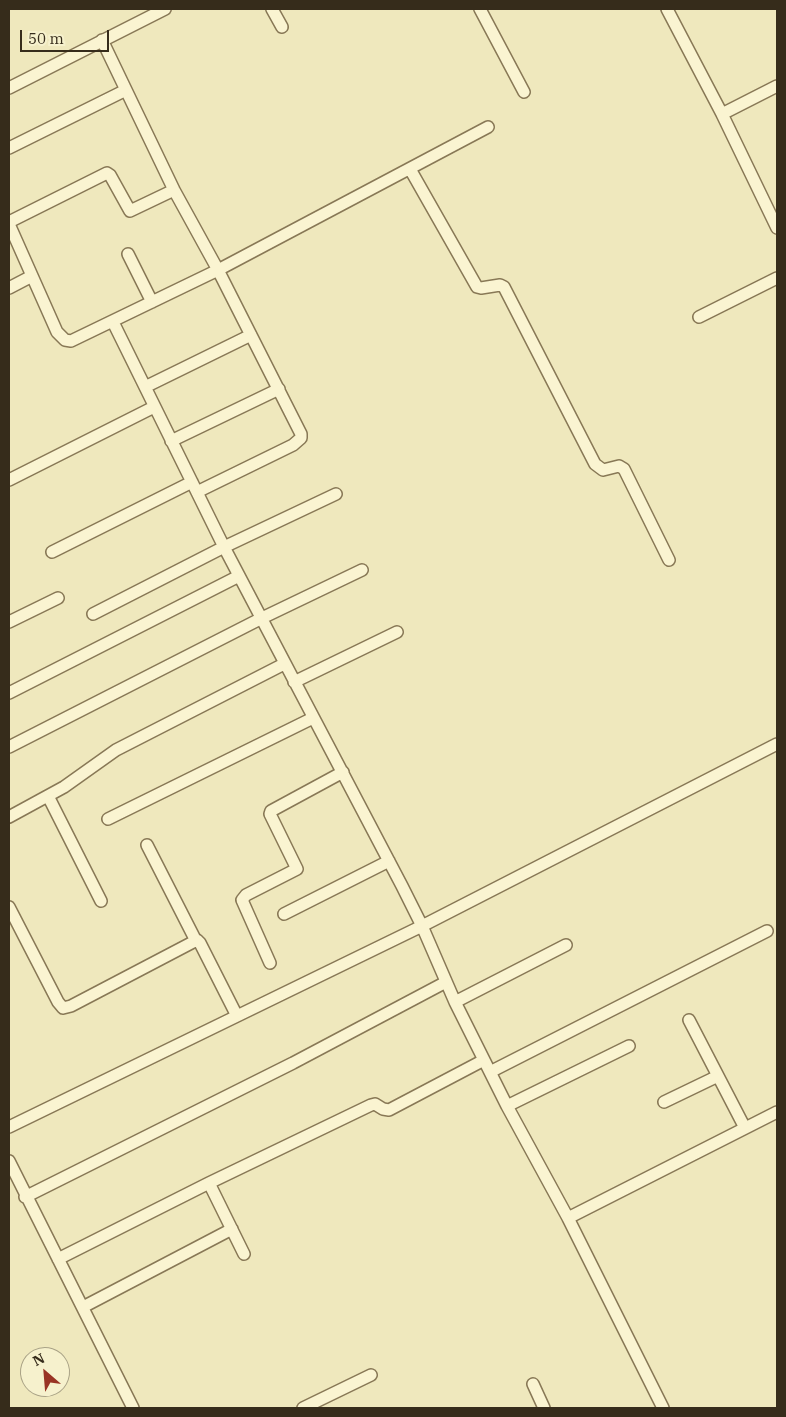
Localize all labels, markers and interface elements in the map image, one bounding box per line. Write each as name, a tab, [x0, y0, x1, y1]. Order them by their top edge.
scale bar	[22, 20, 111, 52]
text: 50 m	[28, 29, 64, 48]
north arrow	[20, 1347, 70, 1397]
text: N	[30, 1349, 48, 1370]

